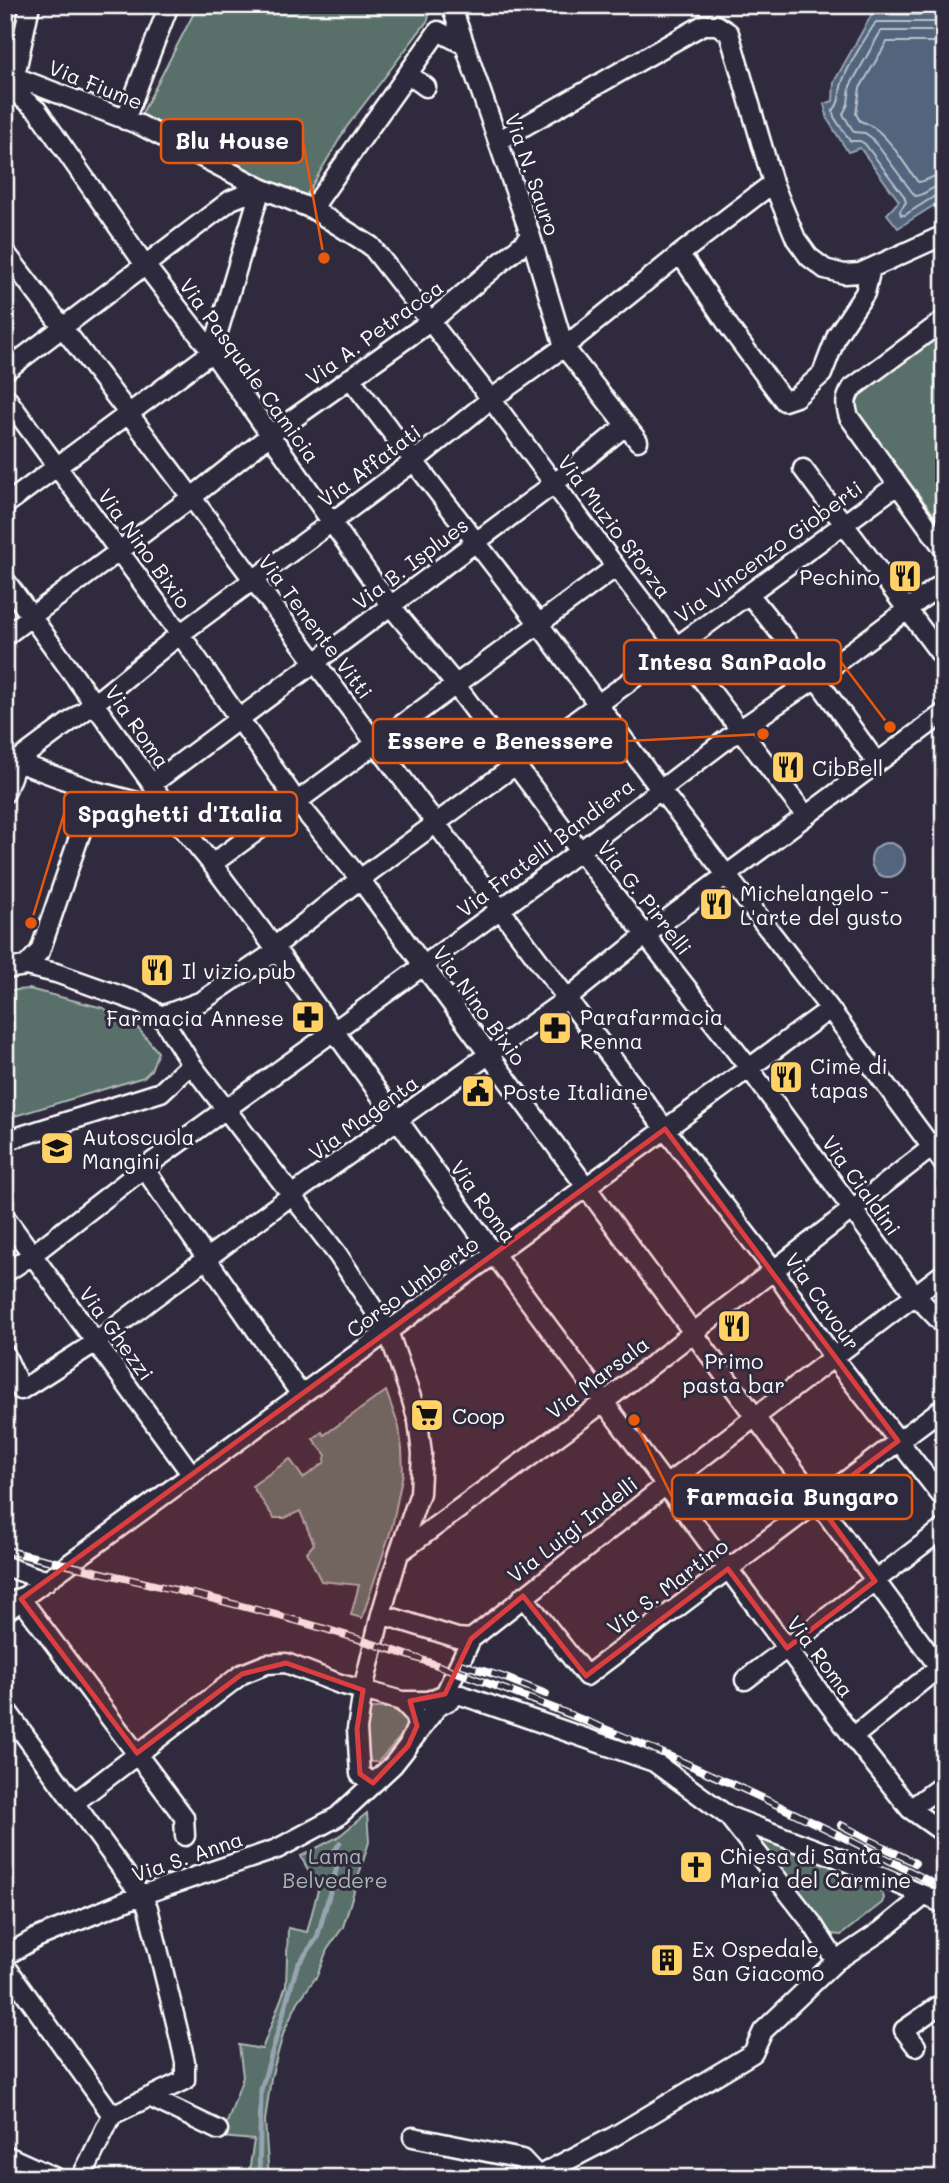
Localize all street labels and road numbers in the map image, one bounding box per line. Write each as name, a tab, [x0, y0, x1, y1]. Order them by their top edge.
street label: Via Fiume	[45, 53, 147, 115]
street label: Via N. Sauro	[499, 109, 567, 239]
street label: Via Pasquale Camicia	[174, 272, 326, 468]
street label: Via A. Petracca	[300, 273, 448, 391]
street label: Via Affatati	[312, 418, 426, 512]
street label: Via Muzio Sforza	[552, 449, 678, 603]
street label: Via Vincenzo Gioberti	[669, 474, 867, 628]
street label: Via Nino Bixio	[92, 483, 198, 613]
street label: Via B. Isplues	[347, 511, 473, 615]
street label: Via Tenente Vitti	[253, 548, 379, 704]
street label: Via Roma	[100, 679, 176, 773]
street label: Via Fratelli Bandiera	[451, 771, 639, 923]
street label: Via G. Pirrelli	[592, 834, 698, 960]
street label: Via Nino Bixio	[427, 940, 533, 1070]
street label: Via Magenta	[303, 1068, 423, 1166]
street label: Via Cialdini	[817, 1130, 907, 1240]
street label: Via Roma	[445, 1154, 523, 1248]
street label: Corso Umberto	[341, 1229, 483, 1343]
street label: Via Cavour	[779, 1247, 867, 1355]
street label: Via Ghezzi	[74, 1281, 160, 1385]
street label: Via Marsala	[540, 1330, 654, 1424]
street label: Via Luigi Indelli	[501, 1470, 643, 1588]
street label: Via S. Martino	[601, 1532, 733, 1640]
street label: Via Roma	[781, 1610, 861, 1702]
street label: Via S. Anna	[128, 1824, 246, 1888]

